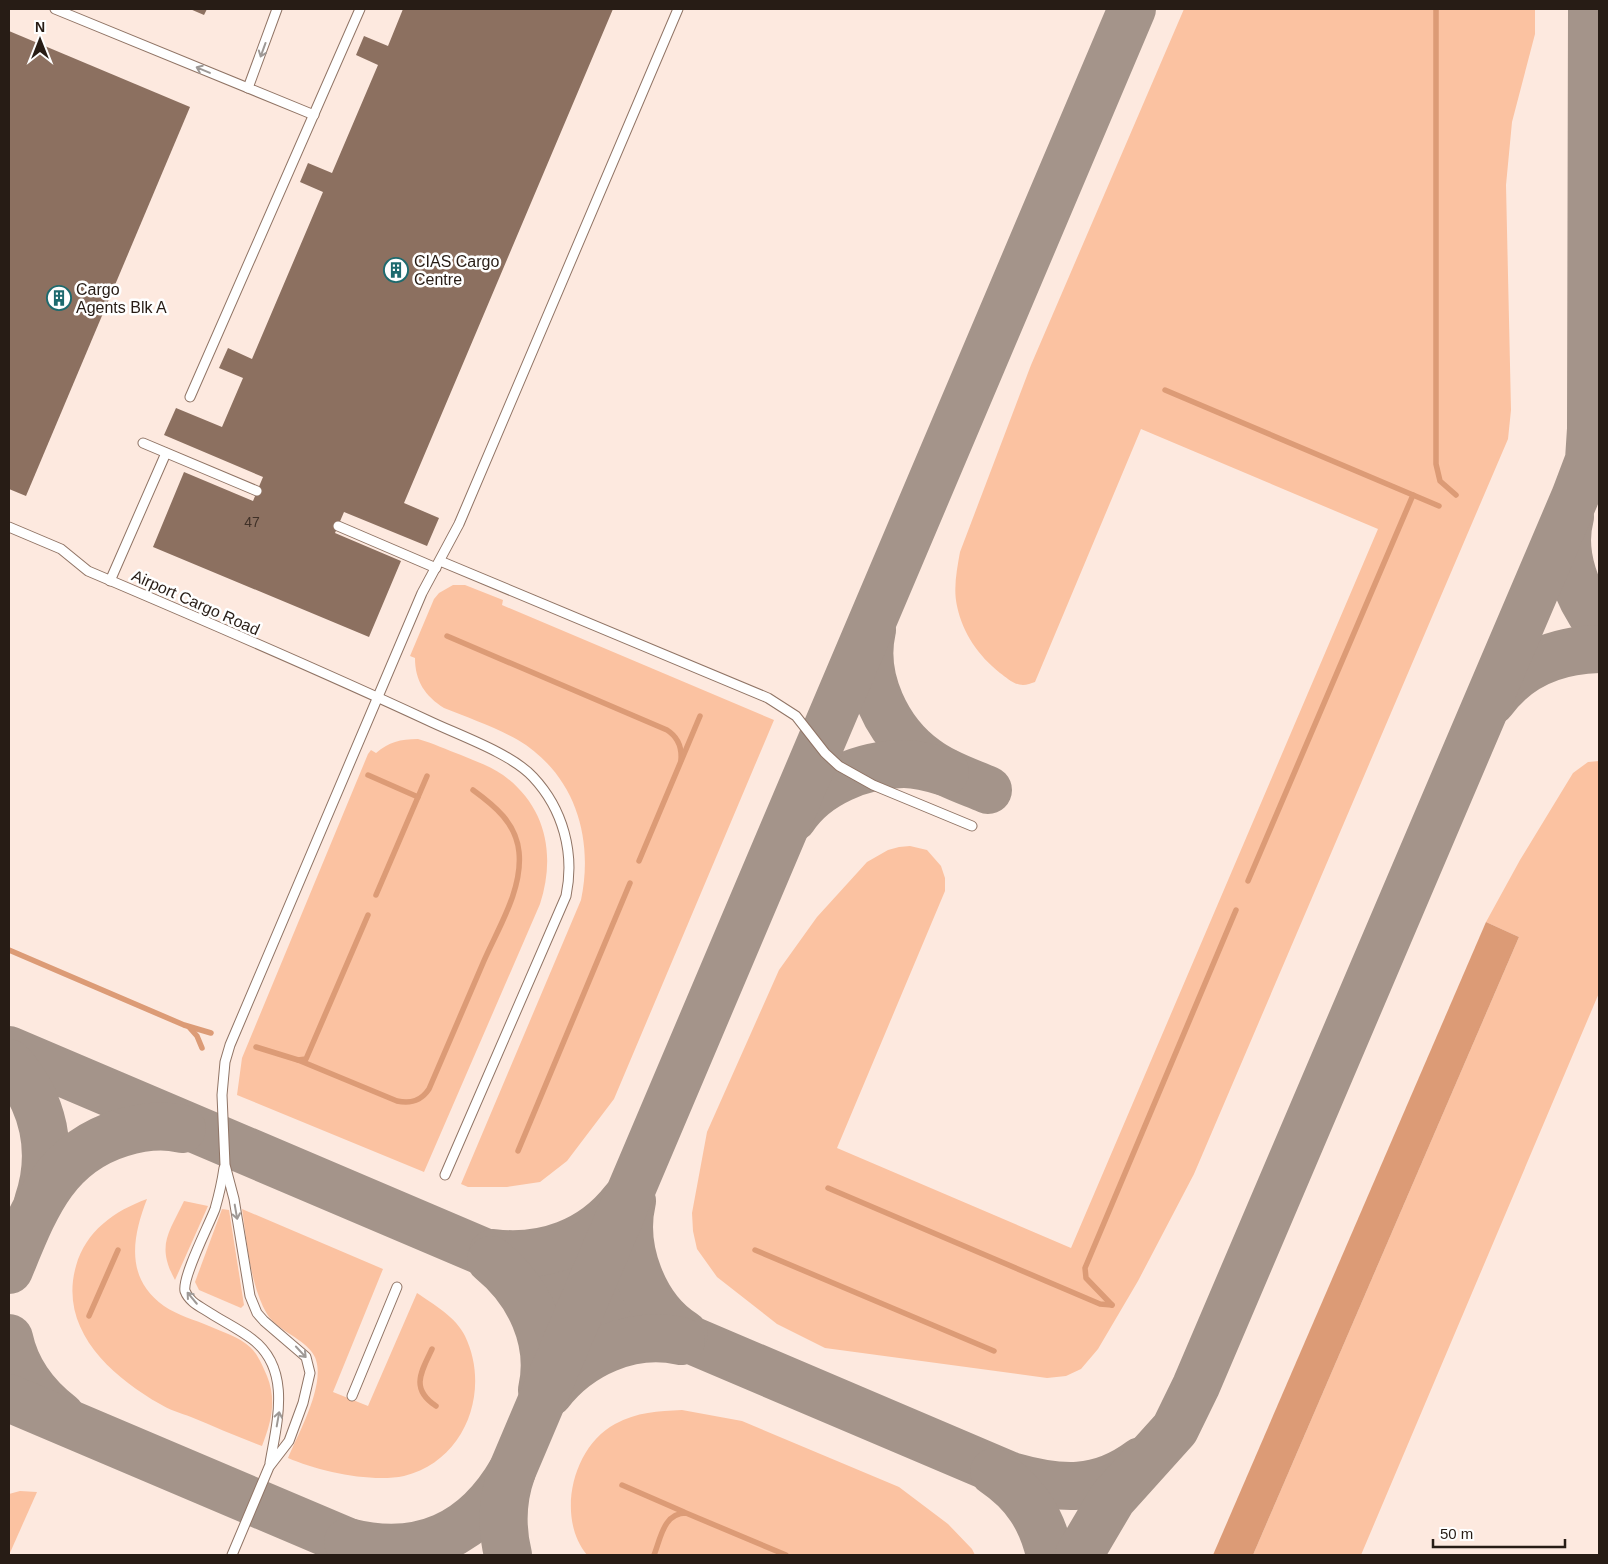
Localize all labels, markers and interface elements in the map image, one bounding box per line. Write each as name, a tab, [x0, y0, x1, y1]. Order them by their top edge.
north arrow	[15, 15, 65, 65]
text: N	[35, 19, 45, 35]
one-way arrow	[258, 42, 267, 57]
one-way arrow	[196, 65, 211, 74]
place label: CIAS Cargo Centre	[414, 253, 499, 288]
building icon: CIAS Cargo Centre	[383, 257, 409, 283]
place label: Cargo Agents Blk A	[76, 281, 167, 316]
building icon: Cargo Agents Blk A	[46, 285, 72, 311]
house number: 47	[244, 514, 260, 530]
street label: Airport Cargo Road	[129, 567, 262, 638]
one-way arrow	[232, 1204, 242, 1220]
one-way arrow	[186, 1292, 197, 1305]
one-way arrow	[295, 1346, 307, 1359]
one-way arrow	[273, 1412, 283, 1428]
scale bar	[1433, 1516, 1566, 1548]
text: 50 m	[1440, 1525, 1473, 1542]

